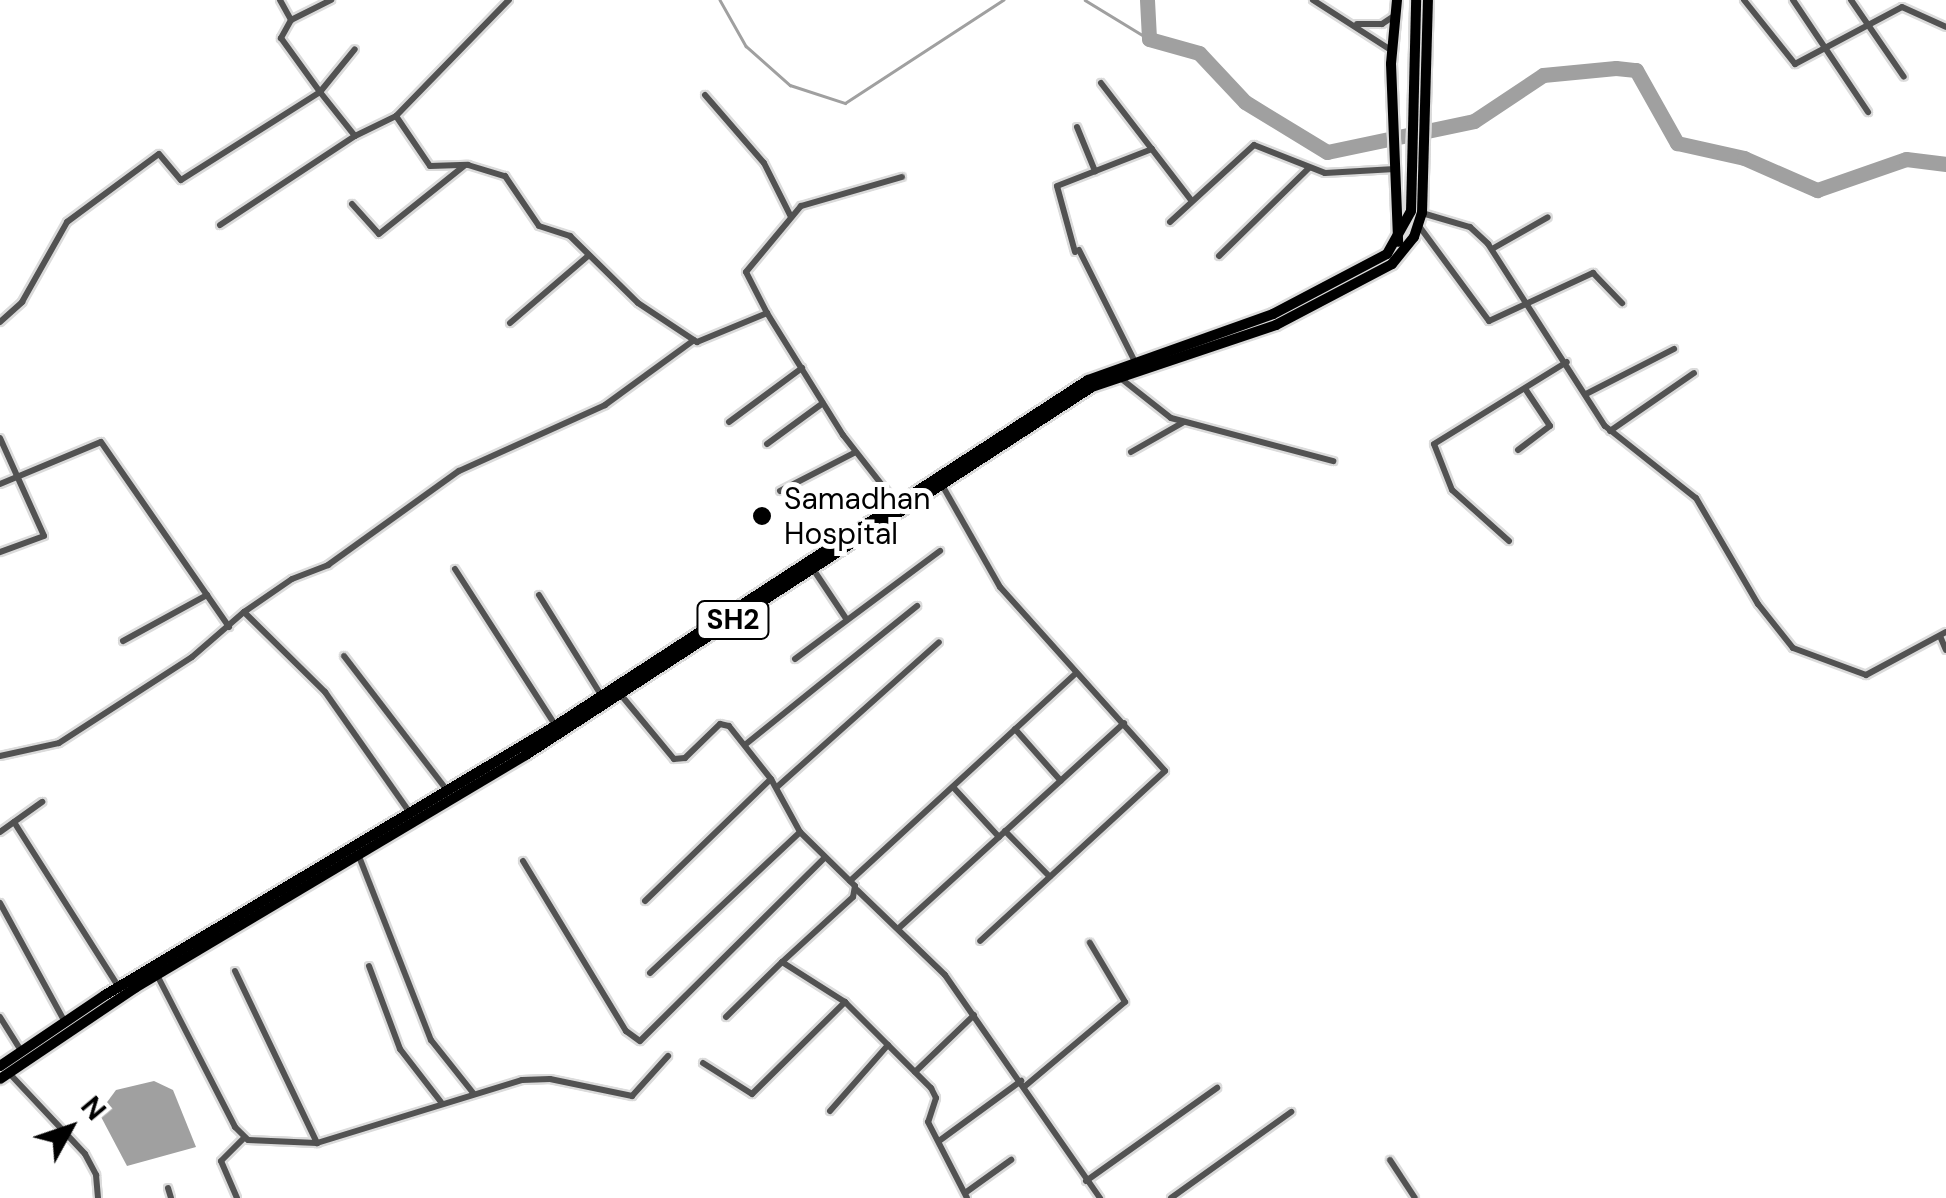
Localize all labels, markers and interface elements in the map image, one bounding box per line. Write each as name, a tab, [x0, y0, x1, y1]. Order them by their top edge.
place label: Samadhan Hospital	[784, 481, 930, 552]
marker: Samadhan Hospital	[749, 503, 775, 529]
road number: SH2	[696, 597, 770, 643]
north arrow	[20, 1078, 120, 1178]
text: N	[73, 1089, 114, 1128]

